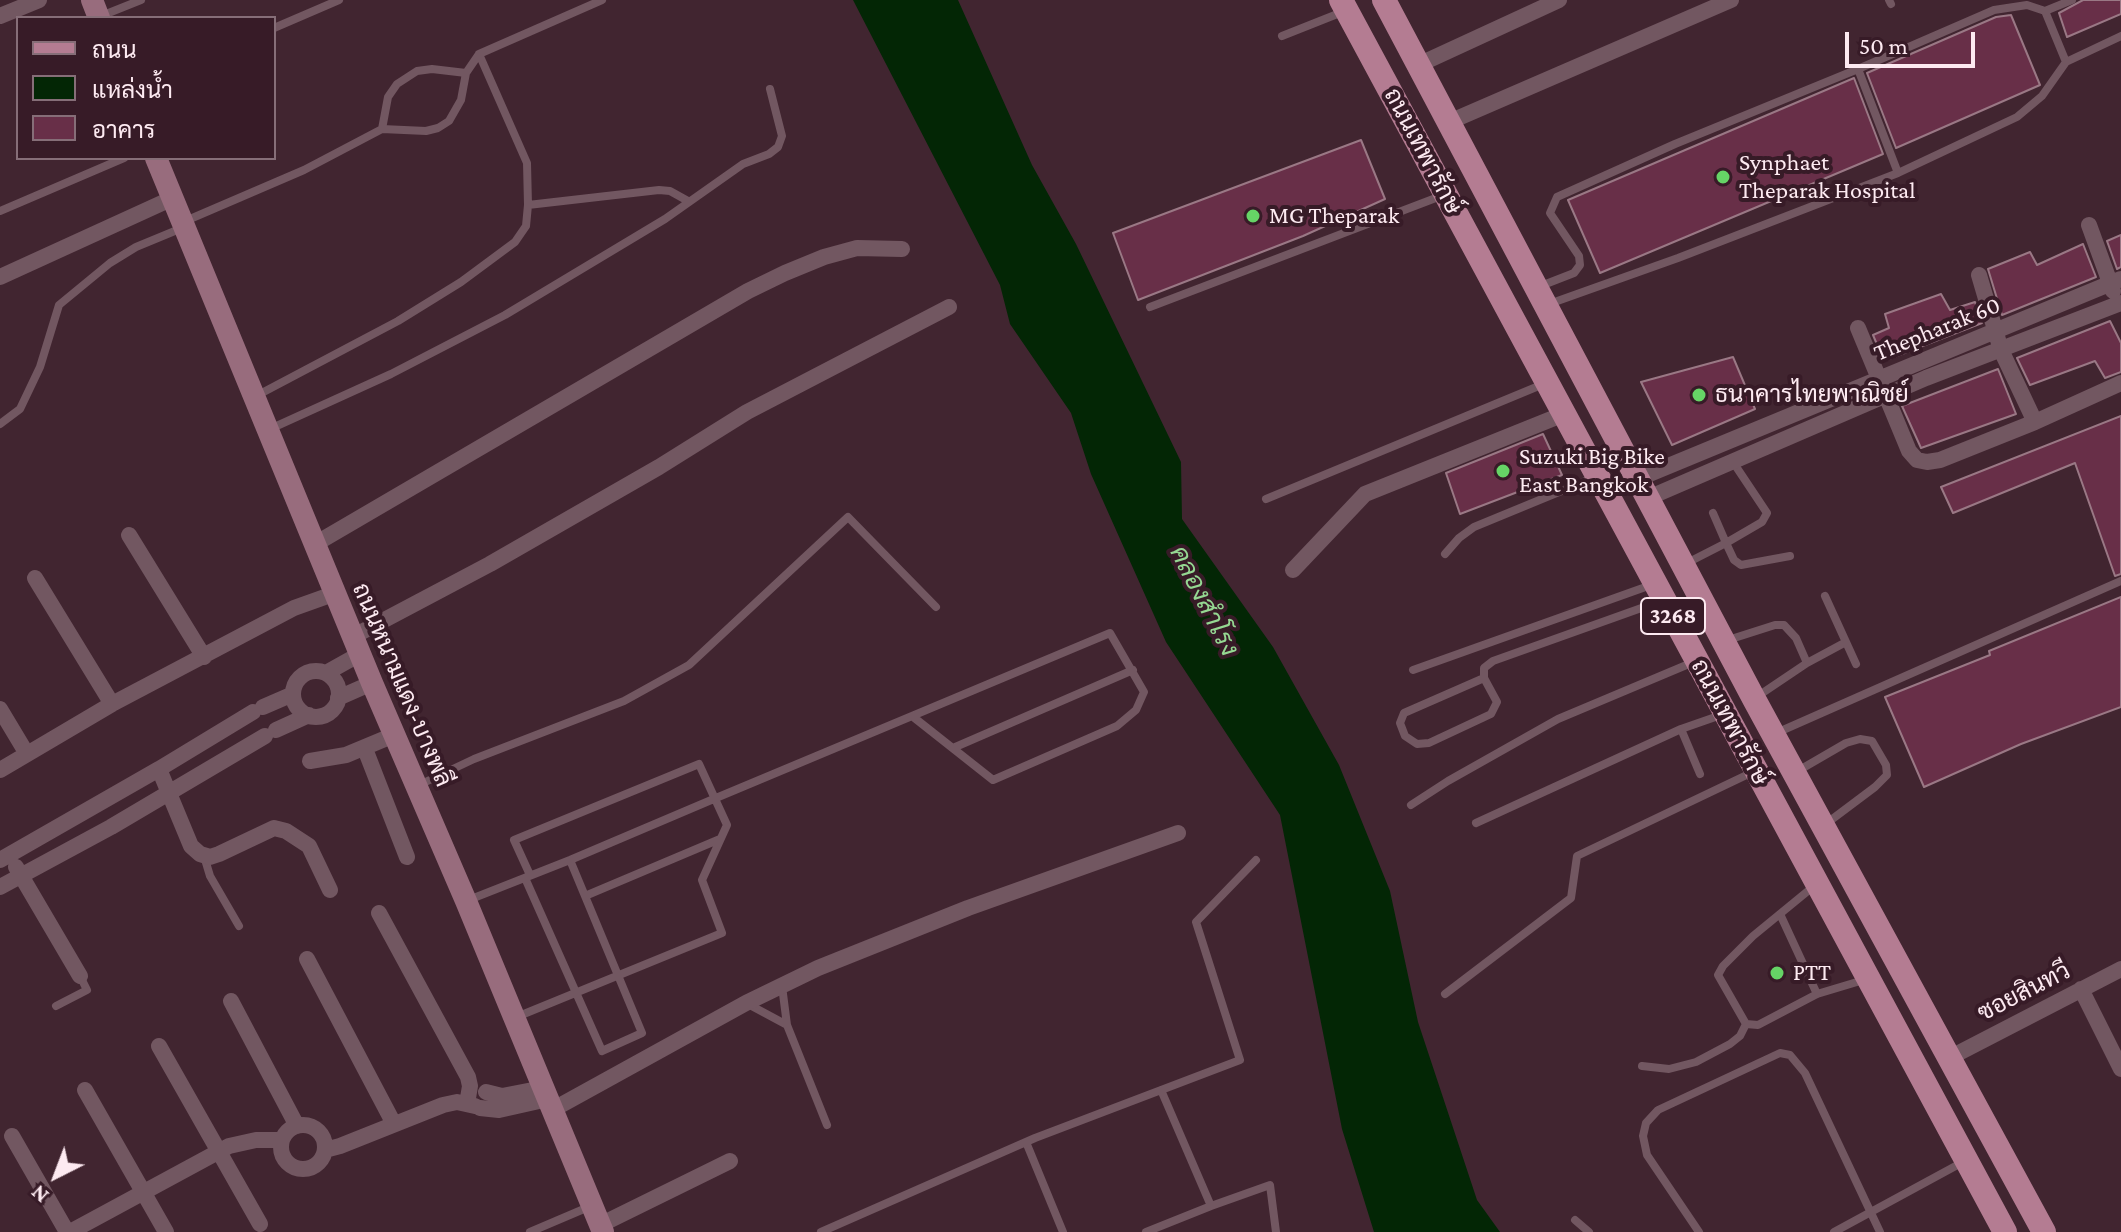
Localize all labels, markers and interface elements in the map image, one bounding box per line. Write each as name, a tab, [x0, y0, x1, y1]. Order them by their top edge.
legend	[16, 16, 276, 160]
scale bar	[1849, 16, 1979, 66]
text: 50 m	[1859, 32, 1908, 59]
text: ถนน	[92, 36, 137, 63]
text: แหล่งน้ำ	[92, 76, 173, 103]
street label: ถนนเทพารักษ์	[1378, 83, 1468, 219]
text: อาคาร	[92, 116, 155, 143]
place label: Synphaet Theparak Hospital	[1739, 149, 1916, 205]
marker: Synphaet Theparak Hospital	[1714, 168, 1732, 186]
place label: MG Theparak	[1269, 202, 1399, 230]
marker: MG Theparak	[1244, 207, 1262, 225]
street label: Thepharak 60	[1869, 291, 2005, 367]
place label: ธนาคารไทยพาณิชย์	[1715, 381, 1909, 409]
marker: ธนาคารไทยพาณิชย์	[1690, 386, 1708, 404]
place label: Suzuki Big Bike East Bangkok	[1519, 443, 1665, 499]
marker: Suzuki Big Bike East Bangkok	[1494, 462, 1512, 480]
water label: คลองสำโรง	[1163, 541, 1245, 661]
street label: ถนนหนามแดง-บางพลี	[346, 579, 458, 791]
road number: 3268	[1641, 598, 1705, 634]
street label: ถนนเทพารักษ์	[1685, 654, 1775, 790]
street label: ซอยสินทวี	[1973, 957, 2075, 1027]
place label: PTT	[1793, 959, 1831, 987]
marker: PTT	[1768, 964, 1786, 982]
north arrow	[16, 1136, 96, 1216]
text: N	[26, 1180, 54, 1209]

